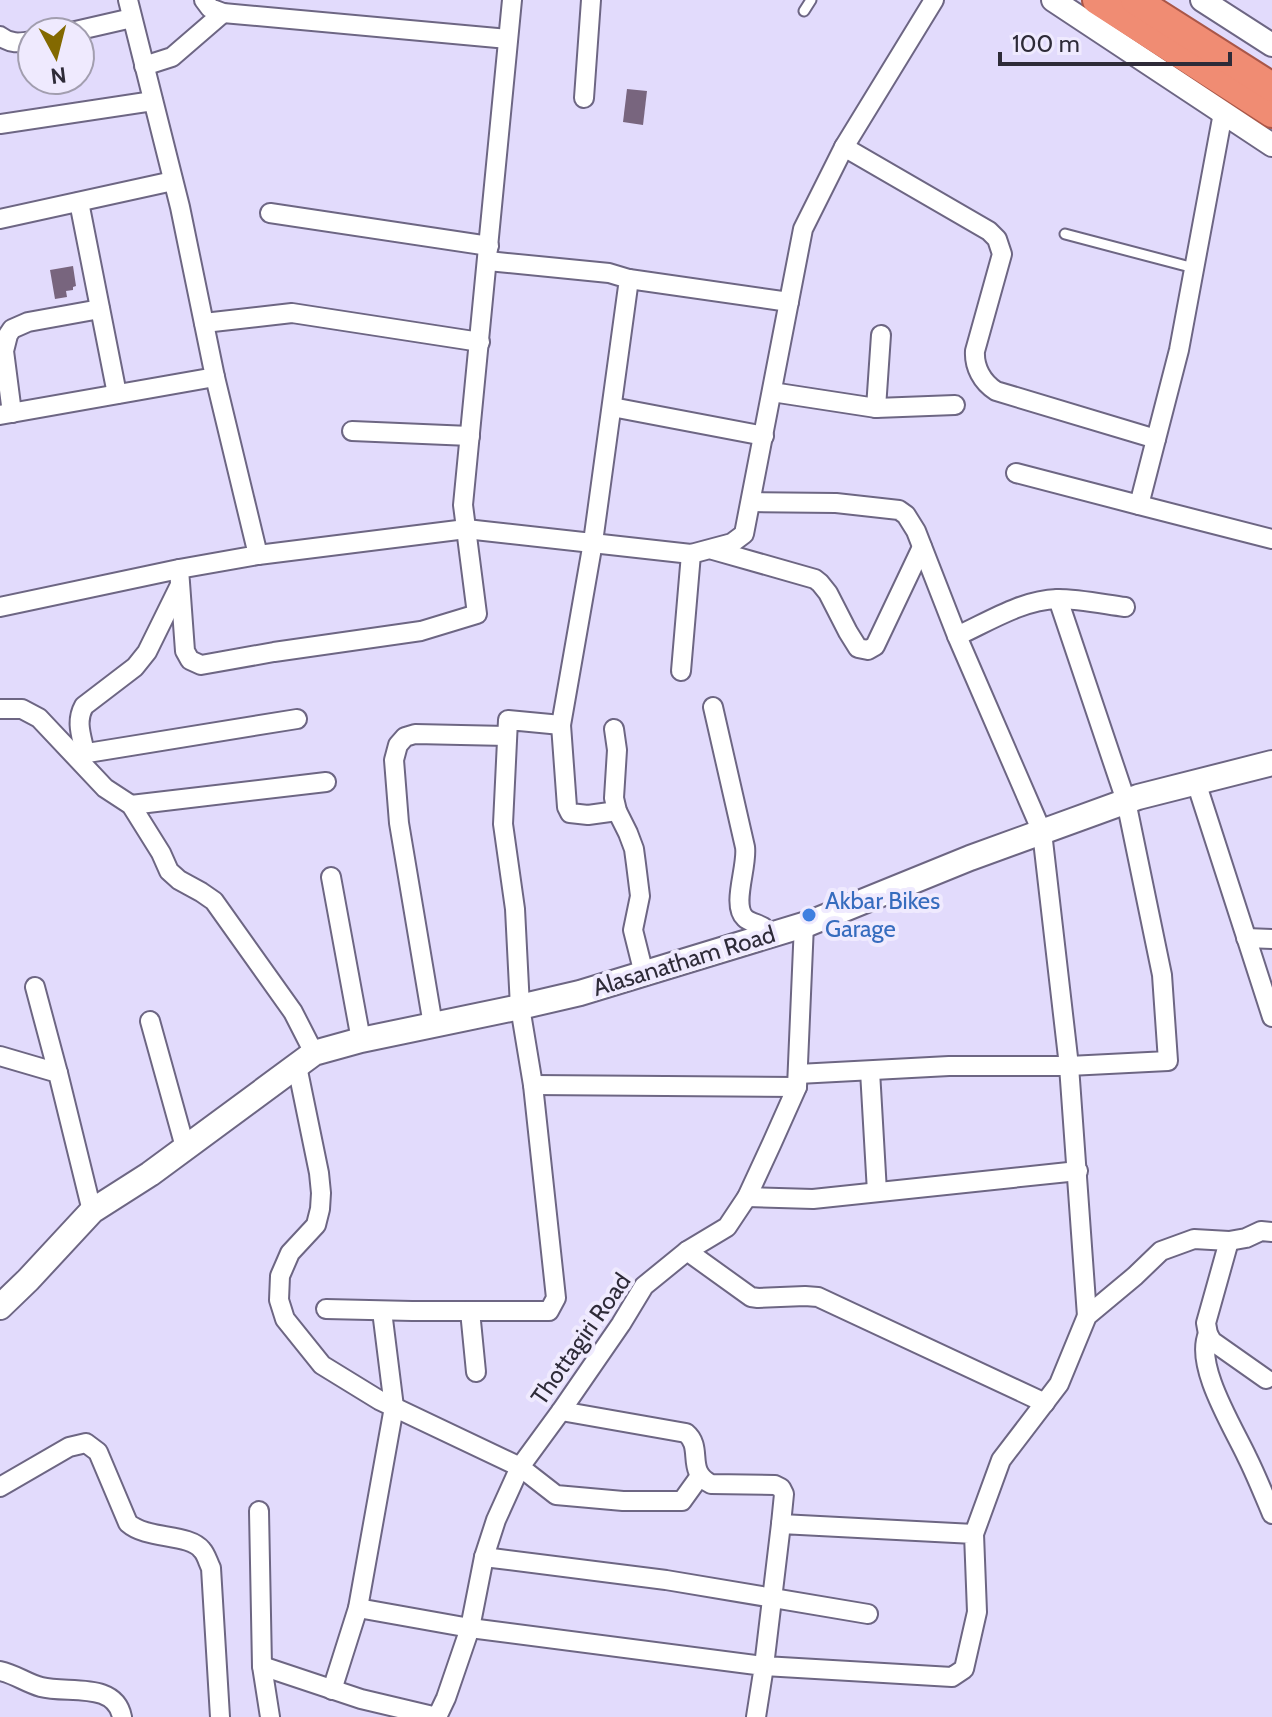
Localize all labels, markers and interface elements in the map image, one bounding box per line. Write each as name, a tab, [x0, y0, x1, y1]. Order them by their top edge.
north arrow	[16, 16, 96, 96]
scale bar	[1000, 16, 1230, 66]
text: 100 m	[1012, 29, 1080, 58]
text: N	[49, 61, 68, 90]
place label: Akbar Bikes Garage	[825, 886, 940, 943]
marker: Akbar Bikes Garage	[800, 906, 818, 924]
street label: Alasanatham Road	[589, 919, 779, 1002]
street label: Thottagiri Road	[525, 1267, 637, 1410]

